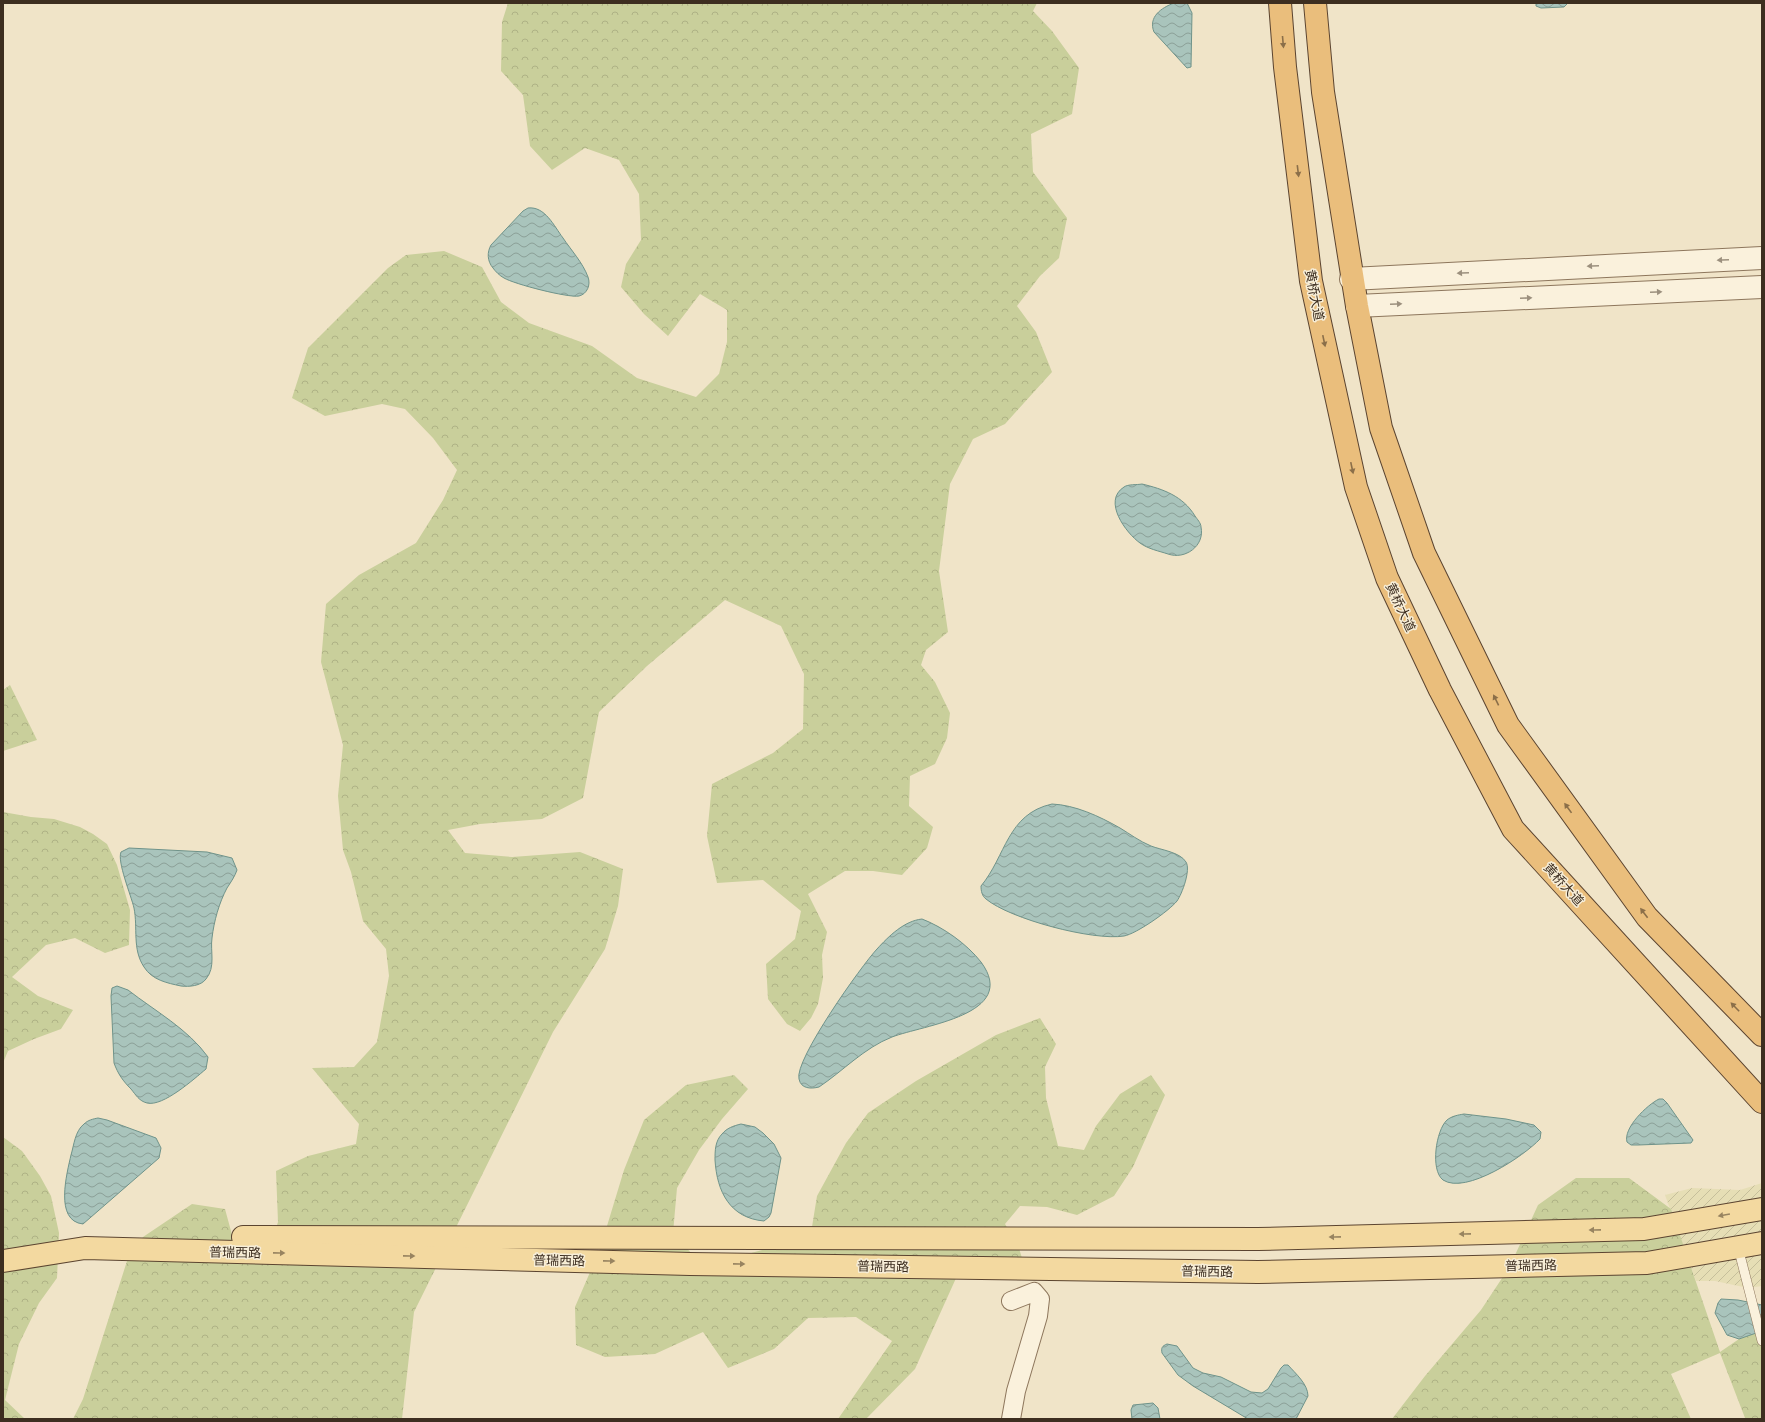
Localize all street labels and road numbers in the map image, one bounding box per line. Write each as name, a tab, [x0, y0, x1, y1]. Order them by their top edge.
street label: 黄桥大道	[1302, 268, 1327, 322]
street label: 黄桥大道	[1383, 580, 1418, 634]
street label: 黄桥大道	[1541, 860, 1587, 909]
street label: 普瑞西路	[209, 1245, 261, 1260]
street label: 普瑞西路	[533, 1253, 585, 1268]
street label: 普瑞西路	[1505, 1258, 1557, 1273]
street label: 普瑞西路	[857, 1259, 909, 1274]
street label: 普瑞西路	[1181, 1264, 1233, 1279]

